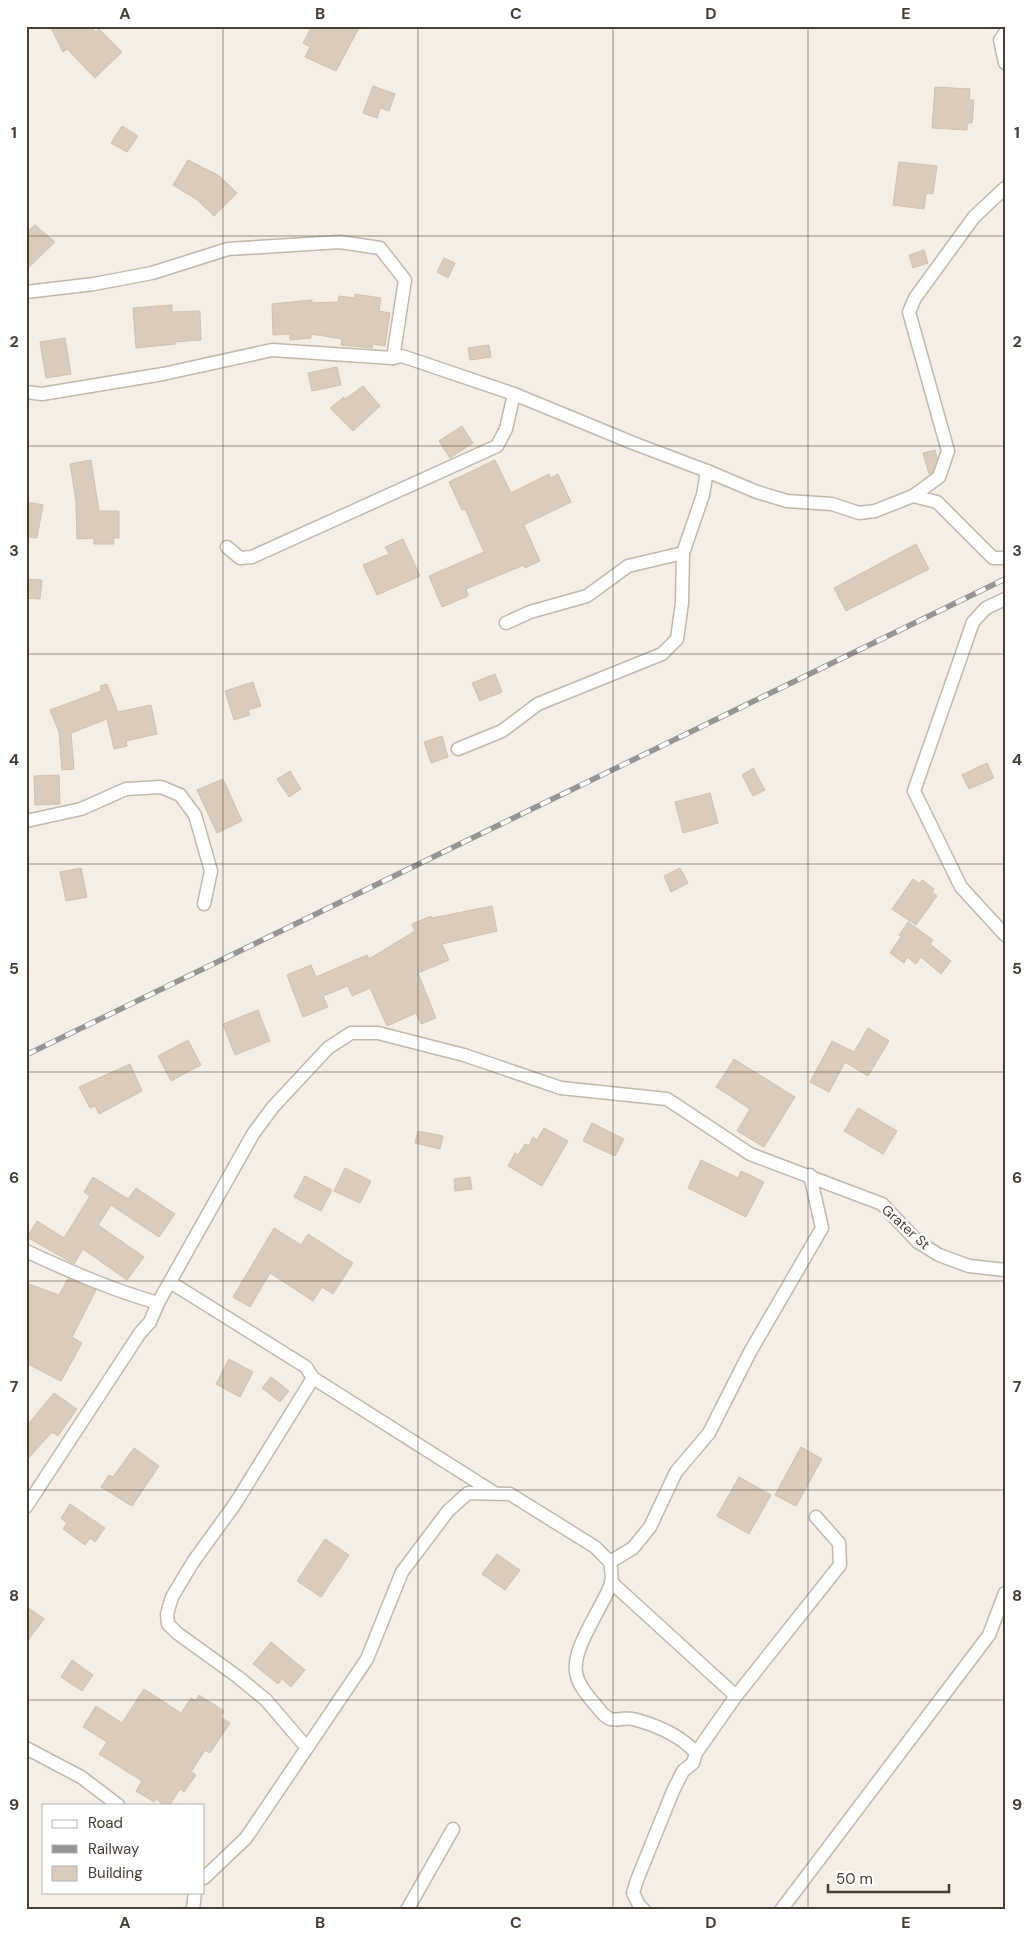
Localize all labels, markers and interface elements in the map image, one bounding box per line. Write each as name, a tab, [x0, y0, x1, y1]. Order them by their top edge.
text: A	[119, 3, 131, 24]
text: B	[315, 3, 325, 24]
text: C	[510, 3, 522, 24]
text: D	[705, 3, 717, 24]
text: E	[901, 3, 911, 24]
text: 1	[11, 122, 17, 143]
text: 1	[1014, 122, 1020, 143]
text: 2	[9, 331, 19, 352]
text: 2	[1012, 331, 1022, 352]
text: 3	[9, 540, 19, 561]
text: 3	[1012, 540, 1022, 561]
text: 4	[9, 749, 19, 770]
text: 4	[1012, 749, 1022, 770]
text: 5	[9, 958, 19, 979]
text: 5	[1012, 958, 1022, 979]
text: 6	[9, 1167, 19, 1188]
text: 6	[1012, 1167, 1022, 1188]
street label: Grater St	[878, 1201, 934, 1253]
text: 7	[10, 1376, 19, 1397]
text: 7	[1013, 1376, 1022, 1397]
text: 8	[9, 1585, 19, 1606]
text: 8	[1012, 1585, 1022, 1606]
text: 9	[9, 1794, 19, 1815]
text: 9	[1012, 1794, 1022, 1815]
legend	[42, 1804, 205, 1894]
text: Road	[88, 1813, 123, 1833]
text: Railway	[88, 1839, 140, 1859]
scale bar	[828, 1861, 950, 1893]
text: Building	[88, 1863, 143, 1883]
text: 50 m	[836, 1869, 873, 1889]
text: A	[119, 1912, 131, 1933]
text: B	[315, 1912, 325, 1933]
text: C	[510, 1912, 522, 1933]
text: D	[705, 1912, 717, 1933]
text: E	[901, 1912, 911, 1933]

